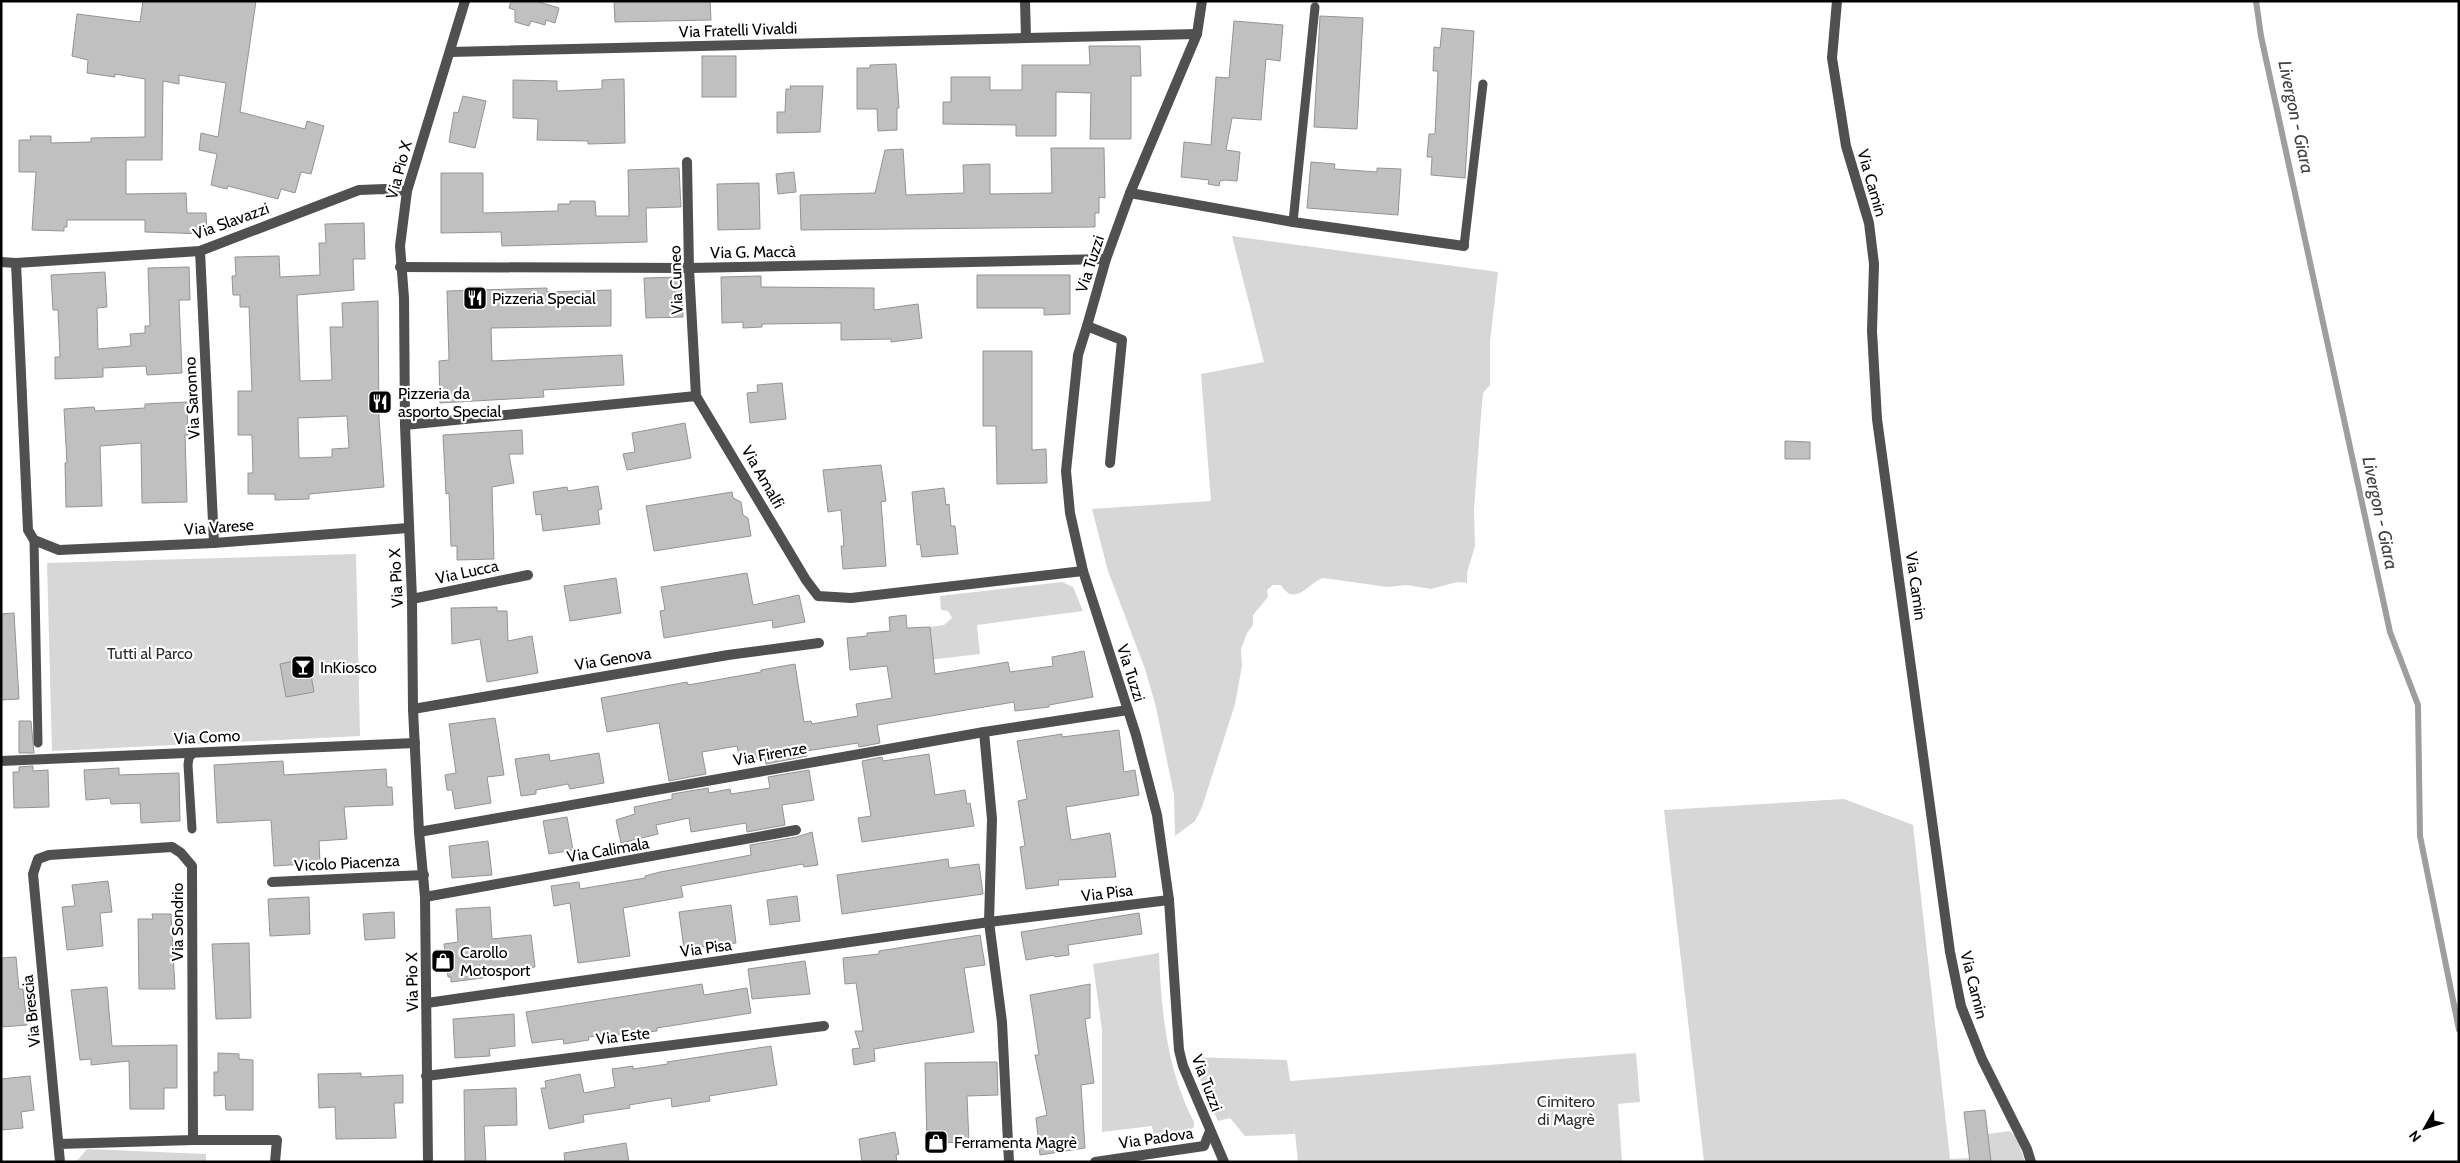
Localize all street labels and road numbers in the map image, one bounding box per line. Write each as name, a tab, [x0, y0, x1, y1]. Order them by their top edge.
street label: Via Fratelli Vivaldi	[678, 18, 798, 42]
street label: Via Pio X	[382, 138, 416, 201]
street label: Via Camin	[1853, 147, 1891, 219]
street label: Via Slavazzi	[190, 198, 272, 244]
street label: Via Tuzzi	[1072, 233, 1108, 295]
street label: Via G. Maccà	[710, 242, 796, 262]
street label: Via Cuneo	[665, 245, 687, 315]
street label: Via Saronno	[180, 356, 204, 440]
street label: Via Amalfi	[737, 442, 789, 512]
street label: Via Varese	[184, 515, 254, 539]
street label: Via Pio X	[385, 547, 407, 608]
street label: Via Camin	[1902, 550, 1930, 622]
street label: Via Lucca	[434, 556, 500, 588]
street label: Via Tuzzi	[1113, 642, 1149, 704]
street label: Via Genova	[573, 644, 653, 674]
street label: Via Como	[173, 726, 241, 748]
street label: Via Firenze	[732, 738, 808, 770]
street label: Via Calimala	[565, 833, 651, 867]
street label: Vicolo Piacenza	[294, 851, 401, 875]
street label: Via Pisa	[1080, 880, 1134, 906]
street label: Via Sondrio	[168, 883, 187, 961]
street label: Via Pisa	[679, 935, 733, 961]
street label: Via Camin	[1956, 949, 1992, 1021]
street label: Via Pio X	[402, 952, 422, 1012]
street label: Via Brescia	[18, 974, 44, 1048]
street label: Via Este	[595, 1023, 651, 1049]
street label: Via Tuzzi	[1188, 1052, 1226, 1114]
street label: Via Padova	[1118, 1123, 1195, 1153]

